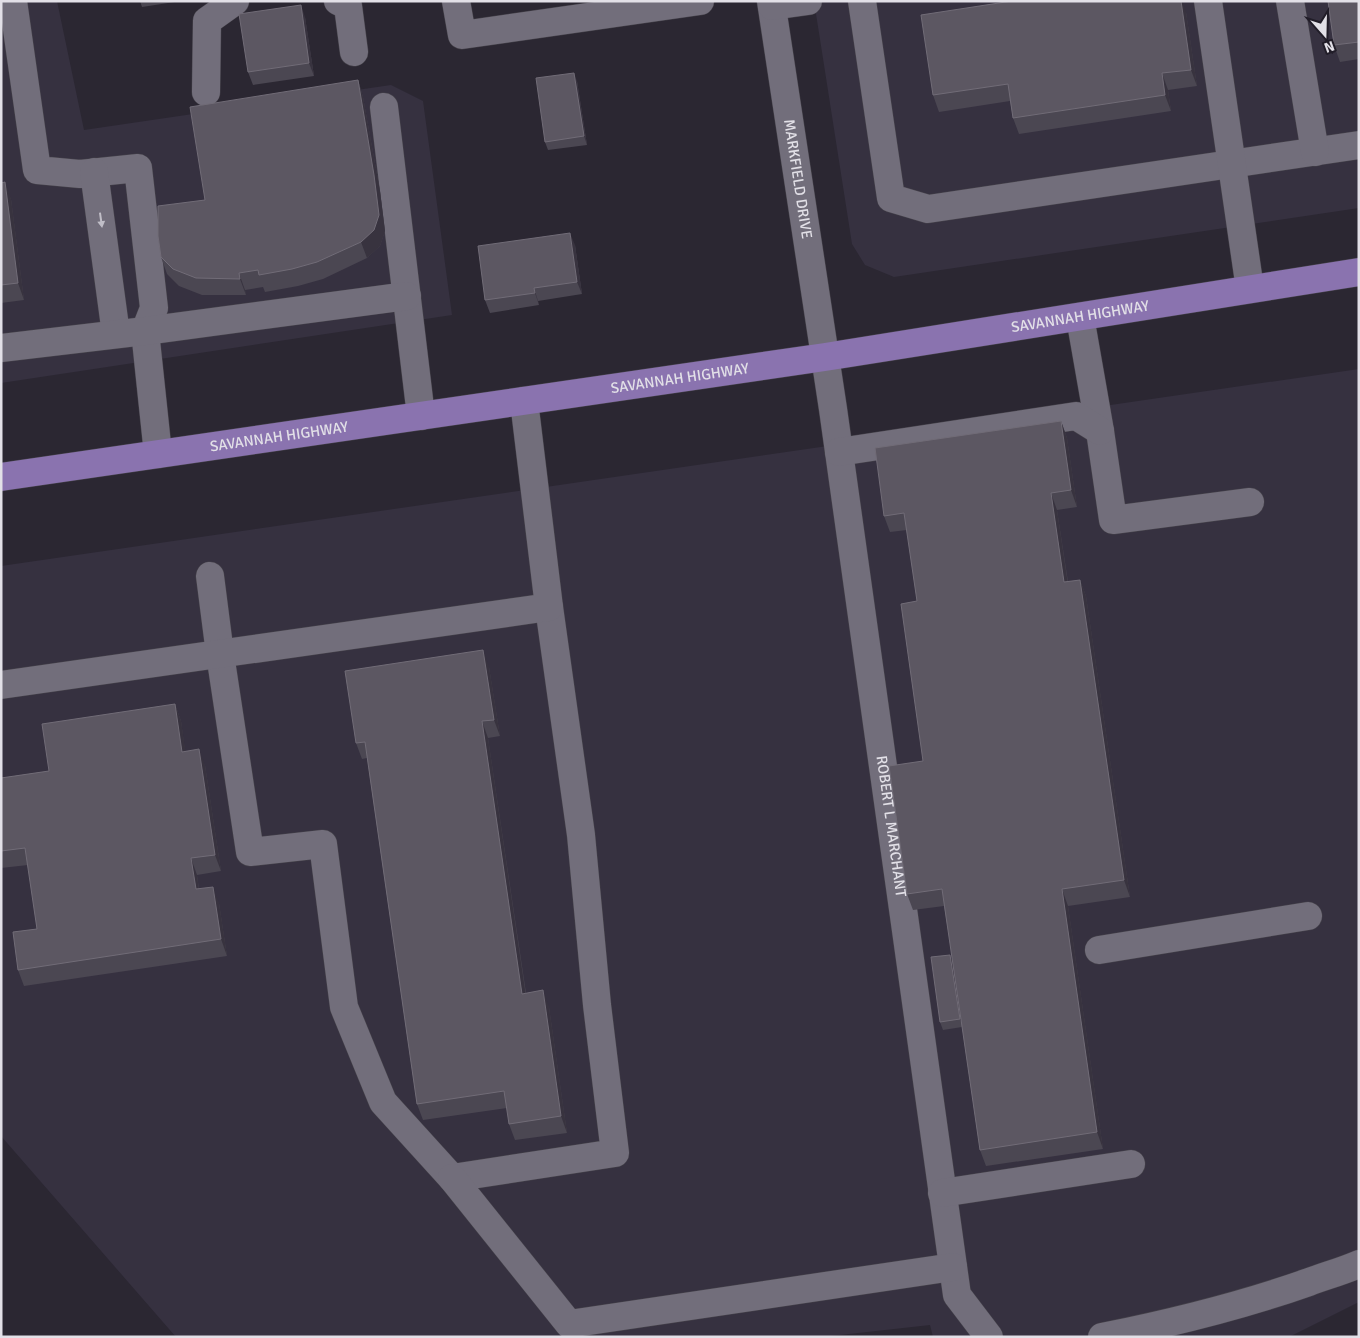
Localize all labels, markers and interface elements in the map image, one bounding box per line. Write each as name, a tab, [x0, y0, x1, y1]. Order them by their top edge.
north arrow	[1300, 10, 1350, 60]
text: N	[1322, 37, 1337, 56]
street label: MARKFIELD DRIVE	[780, 118, 816, 240]
one-way arrow	[97, 213, 105, 229]
street label: SAVANNAH HIGHWAY	[1010, 296, 1151, 336]
street label: SAVANNAH HIGHWAY	[610, 359, 751, 397]
street label: SAVANNAH HIGHWAY	[209, 417, 350, 455]
street label: ROBERT L MARCHANT	[873, 754, 910, 899]

